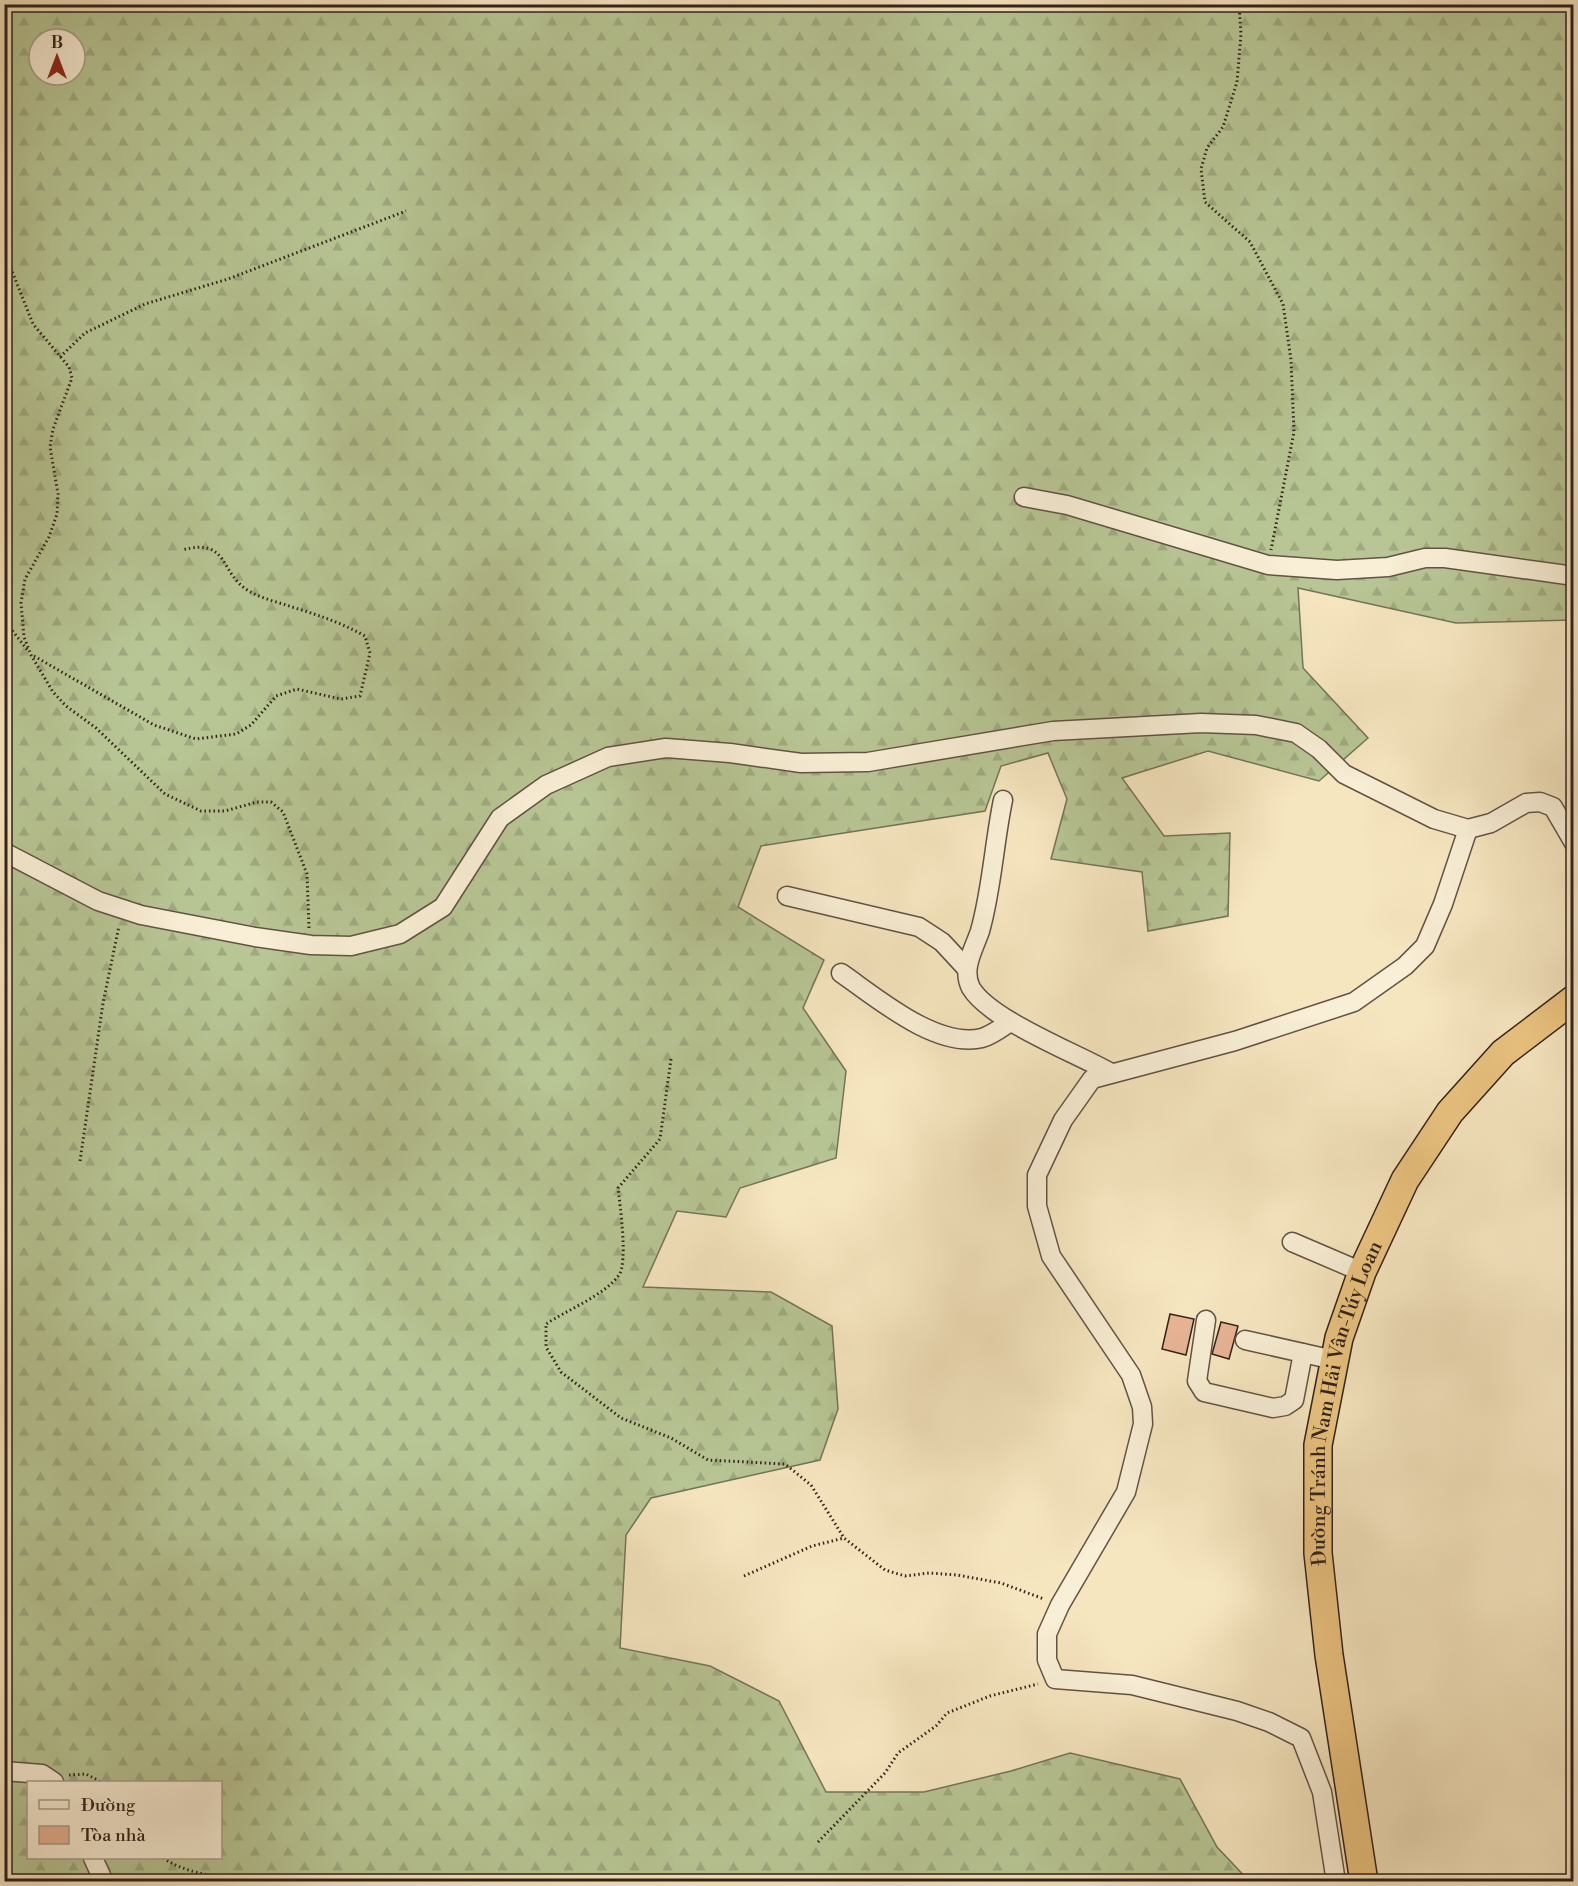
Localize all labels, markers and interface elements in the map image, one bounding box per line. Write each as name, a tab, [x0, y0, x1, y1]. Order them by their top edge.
north arrow	[27, 27, 87, 87]
text: B	[51, 33, 63, 53]
street label: Đường Tránh Nam Hải Vân-Túy Loan	[1307, 1237, 1389, 1567]
legend	[27, 1781, 222, 1859]
text: Đường	[81, 1794, 136, 1817]
text: Tòa nhà	[81, 1824, 146, 1847]

